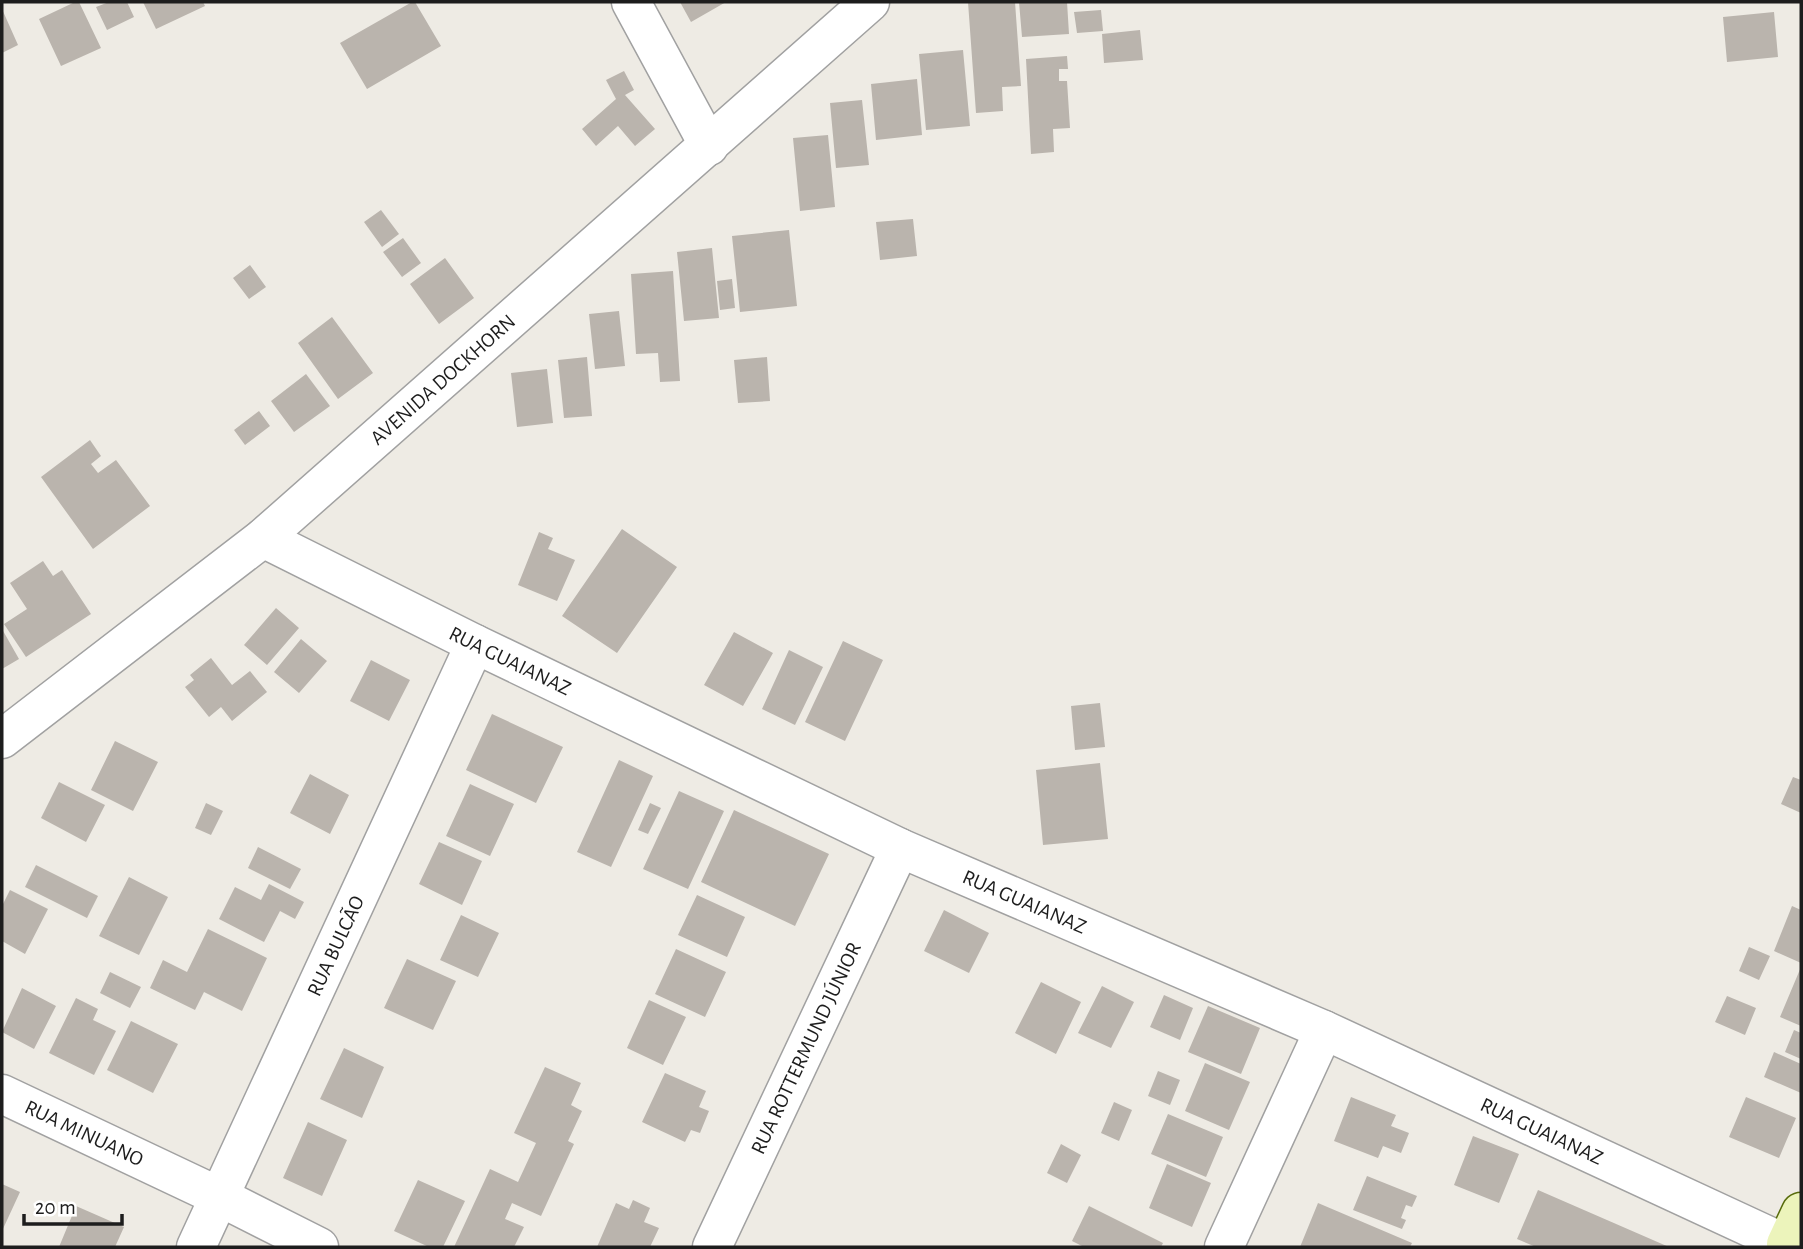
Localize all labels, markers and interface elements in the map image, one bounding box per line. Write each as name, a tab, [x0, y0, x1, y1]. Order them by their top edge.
street label: AVENIDA DOCKHORN	[366, 310, 519, 449]
street label: RUA GUAIANAZ	[446, 622, 574, 699]
street label: RUA GUAIANAZ	[960, 866, 1090, 937]
street label: RUA BULCÃO	[303, 892, 368, 999]
street label: RUA ROTTERMUND JÚNIOR	[747, 939, 865, 1157]
street label: RUA GUAIANAZ	[1477, 1094, 1606, 1168]
street label: RUA MINUANO	[22, 1096, 147, 1170]
scale bar	[24, 1182, 122, 1226]
text: 20 m	[35, 1197, 76, 1218]

